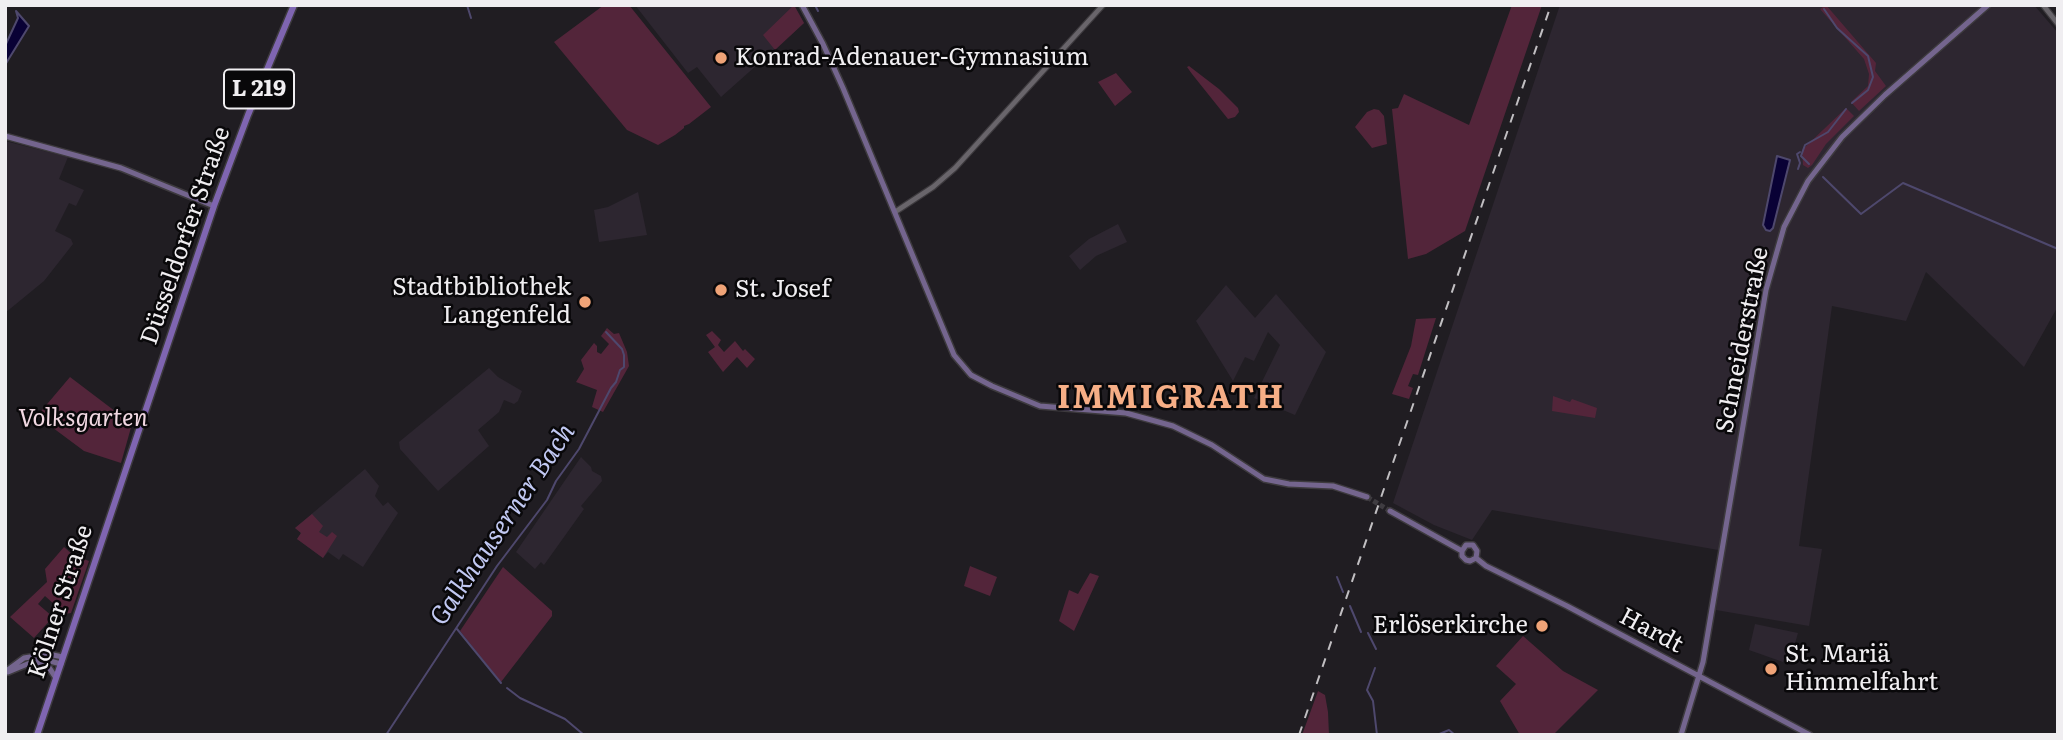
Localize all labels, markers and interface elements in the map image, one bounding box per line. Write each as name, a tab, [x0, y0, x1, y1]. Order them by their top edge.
place label: Konrad-Adenauer-Gymnasium	[735, 44, 1089, 72]
marker: Konrad-Adenauer-Gymnasium	[713, 50, 729, 66]
road number: L 219	[224, 69, 294, 108]
street label: Düsseldorfer Straße	[135, 123, 237, 349]
street label: Schneiderstraße	[1711, 245, 1775, 435]
place label: Stadtbibliothek Langenfeld	[392, 274, 571, 330]
place label: St. Josef	[735, 276, 830, 304]
marker: St. Josef	[713, 282, 729, 298]
marker: Stadtbibliothek Langenfeld	[577, 294, 593, 310]
district label: IMMIGRATH	[1058, 380, 1284, 418]
park label: Volksgarten	[18, 405, 148, 433]
water label: Galkhauserner Bach	[424, 418, 582, 632]
street label: Kölner Straße	[23, 522, 99, 682]
street label: Hardt	[1614, 602, 1688, 660]
place label: Erlöserkirche	[1373, 612, 1528, 640]
marker: Erlöserkirche	[1534, 618, 1550, 634]
place label: St. Mariä Himmelfahrt	[1785, 641, 1938, 697]
marker: St. Mariä Himmelfahrt	[1763, 661, 1779, 677]

